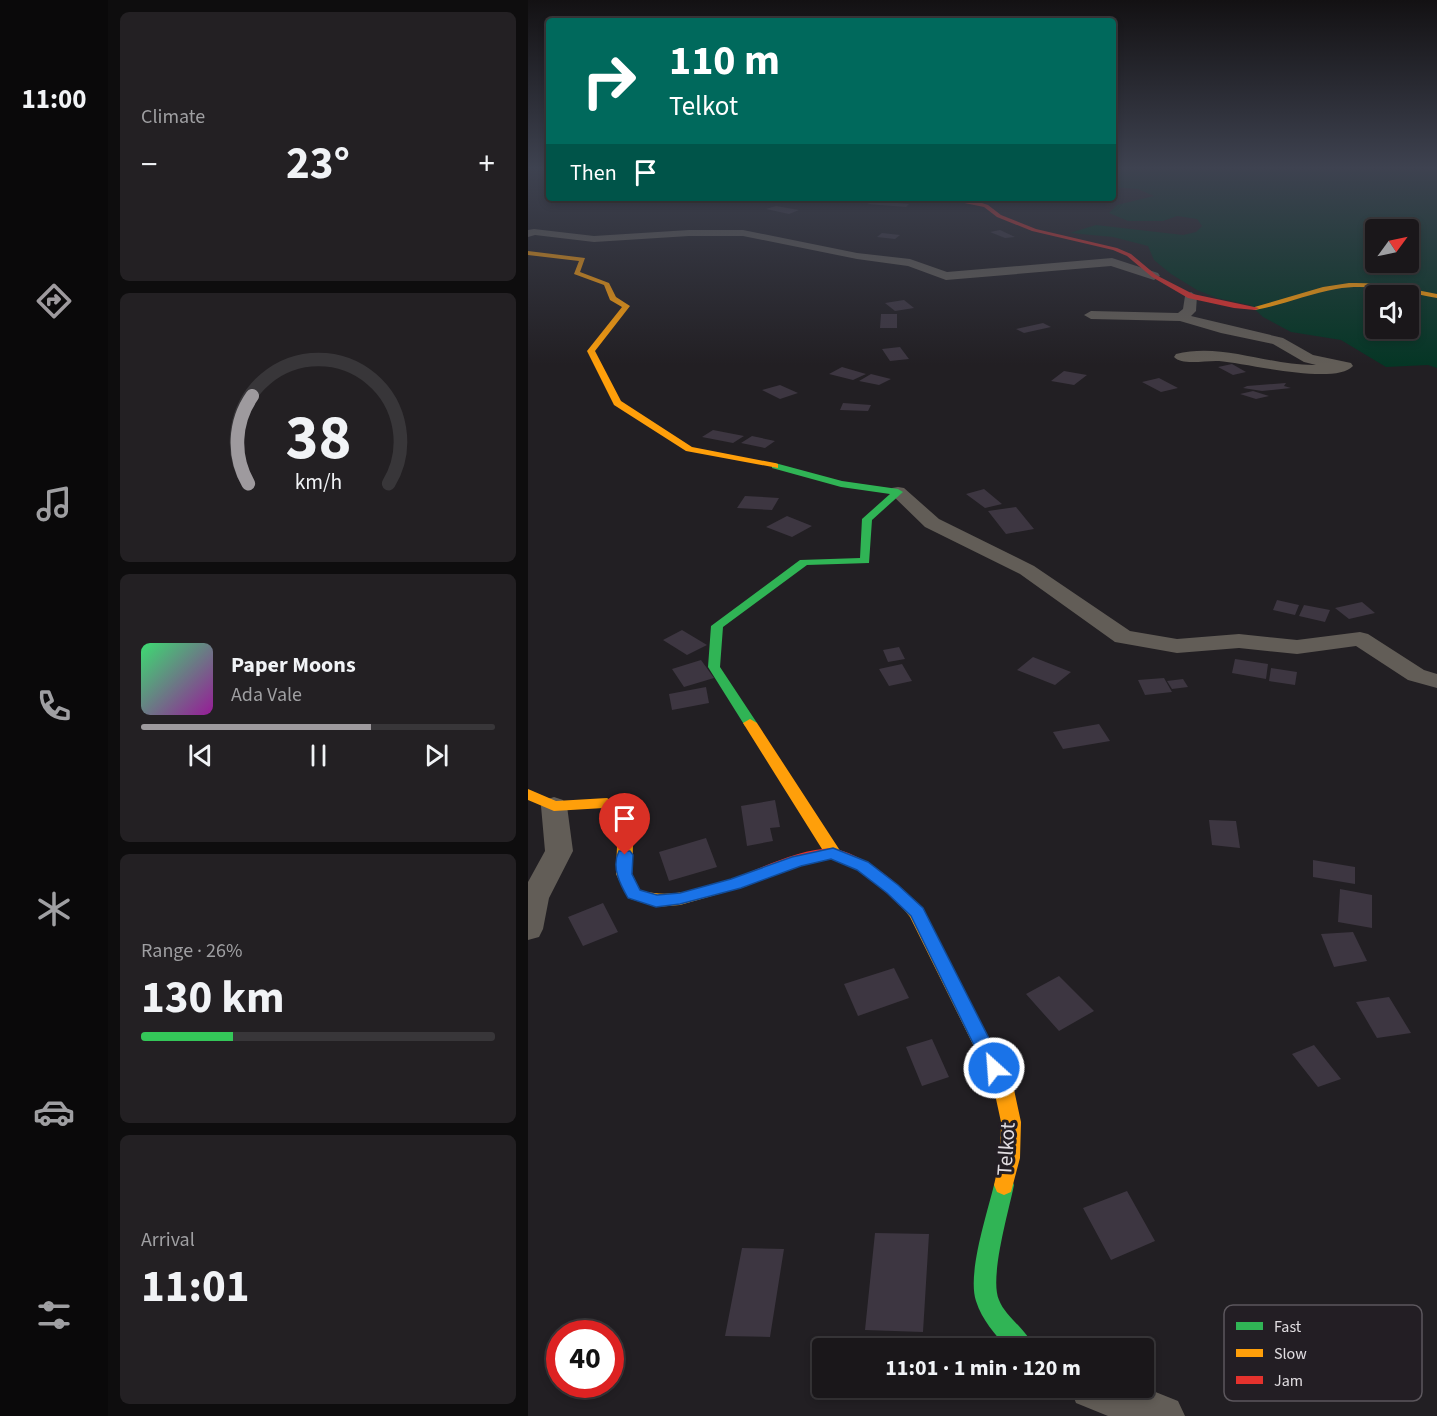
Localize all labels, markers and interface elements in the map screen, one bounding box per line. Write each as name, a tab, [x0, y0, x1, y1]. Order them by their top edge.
text: 110 m	[669, 31, 780, 91]
icon: right	[570, 42, 648, 120]
text: 11:00	[21, 80, 87, 119]
text: Telkot	[669, 87, 738, 126]
text: Climate	[141, 103, 205, 131]
text: 23°	[286, 132, 350, 196]
text: −	[141, 141, 157, 188]
text: +	[479, 141, 495, 188]
icon: arrive	[629, 156, 662, 189]
text: Then	[570, 157, 617, 189]
north arrow	[1365, 219, 1419, 273]
map controls	[1365, 219, 1419, 339]
icon: directions	[33, 280, 75, 322]
button: sound	[1365, 285, 1419, 339]
text: 38	[285, 394, 351, 483]
text: km/h	[294, 468, 342, 499]
icon: music	[33, 483, 75, 525]
text: Paper Moons	[231, 649, 356, 681]
text: Ada Vale	[231, 681, 302, 709]
icon: phone	[33, 685, 75, 727]
icon: previous	[184, 739, 217, 772]
icon: pause	[302, 739, 335, 772]
icon: next	[420, 739, 453, 772]
pin	[599, 793, 650, 855]
icon: arrive	[608, 802, 641, 835]
icon: climate	[33, 888, 75, 930]
text: Range · 26%	[141, 937, 242, 965]
text: 130 km	[141, 966, 285, 1030]
position arrow	[962, 1036, 1026, 1100]
icon: car	[33, 1091, 75, 1133]
street label: Telkot	[989, 1121, 1023, 1177]
text: Arrival	[141, 1226, 195, 1254]
text: 11:01	[141, 1255, 250, 1319]
icon: filters	[33, 1294, 75, 1336]
legend	[1224, 1305, 1422, 1401]
text: Fast	[1274, 1316, 1302, 1338]
speed limit sign: 40	[546, 1320, 624, 1398]
text: Slow	[1274, 1343, 1307, 1365]
text: 11:01 · 1 min · 120 m	[885, 1352, 1081, 1384]
text: Jam	[1274, 1370, 1303, 1392]

